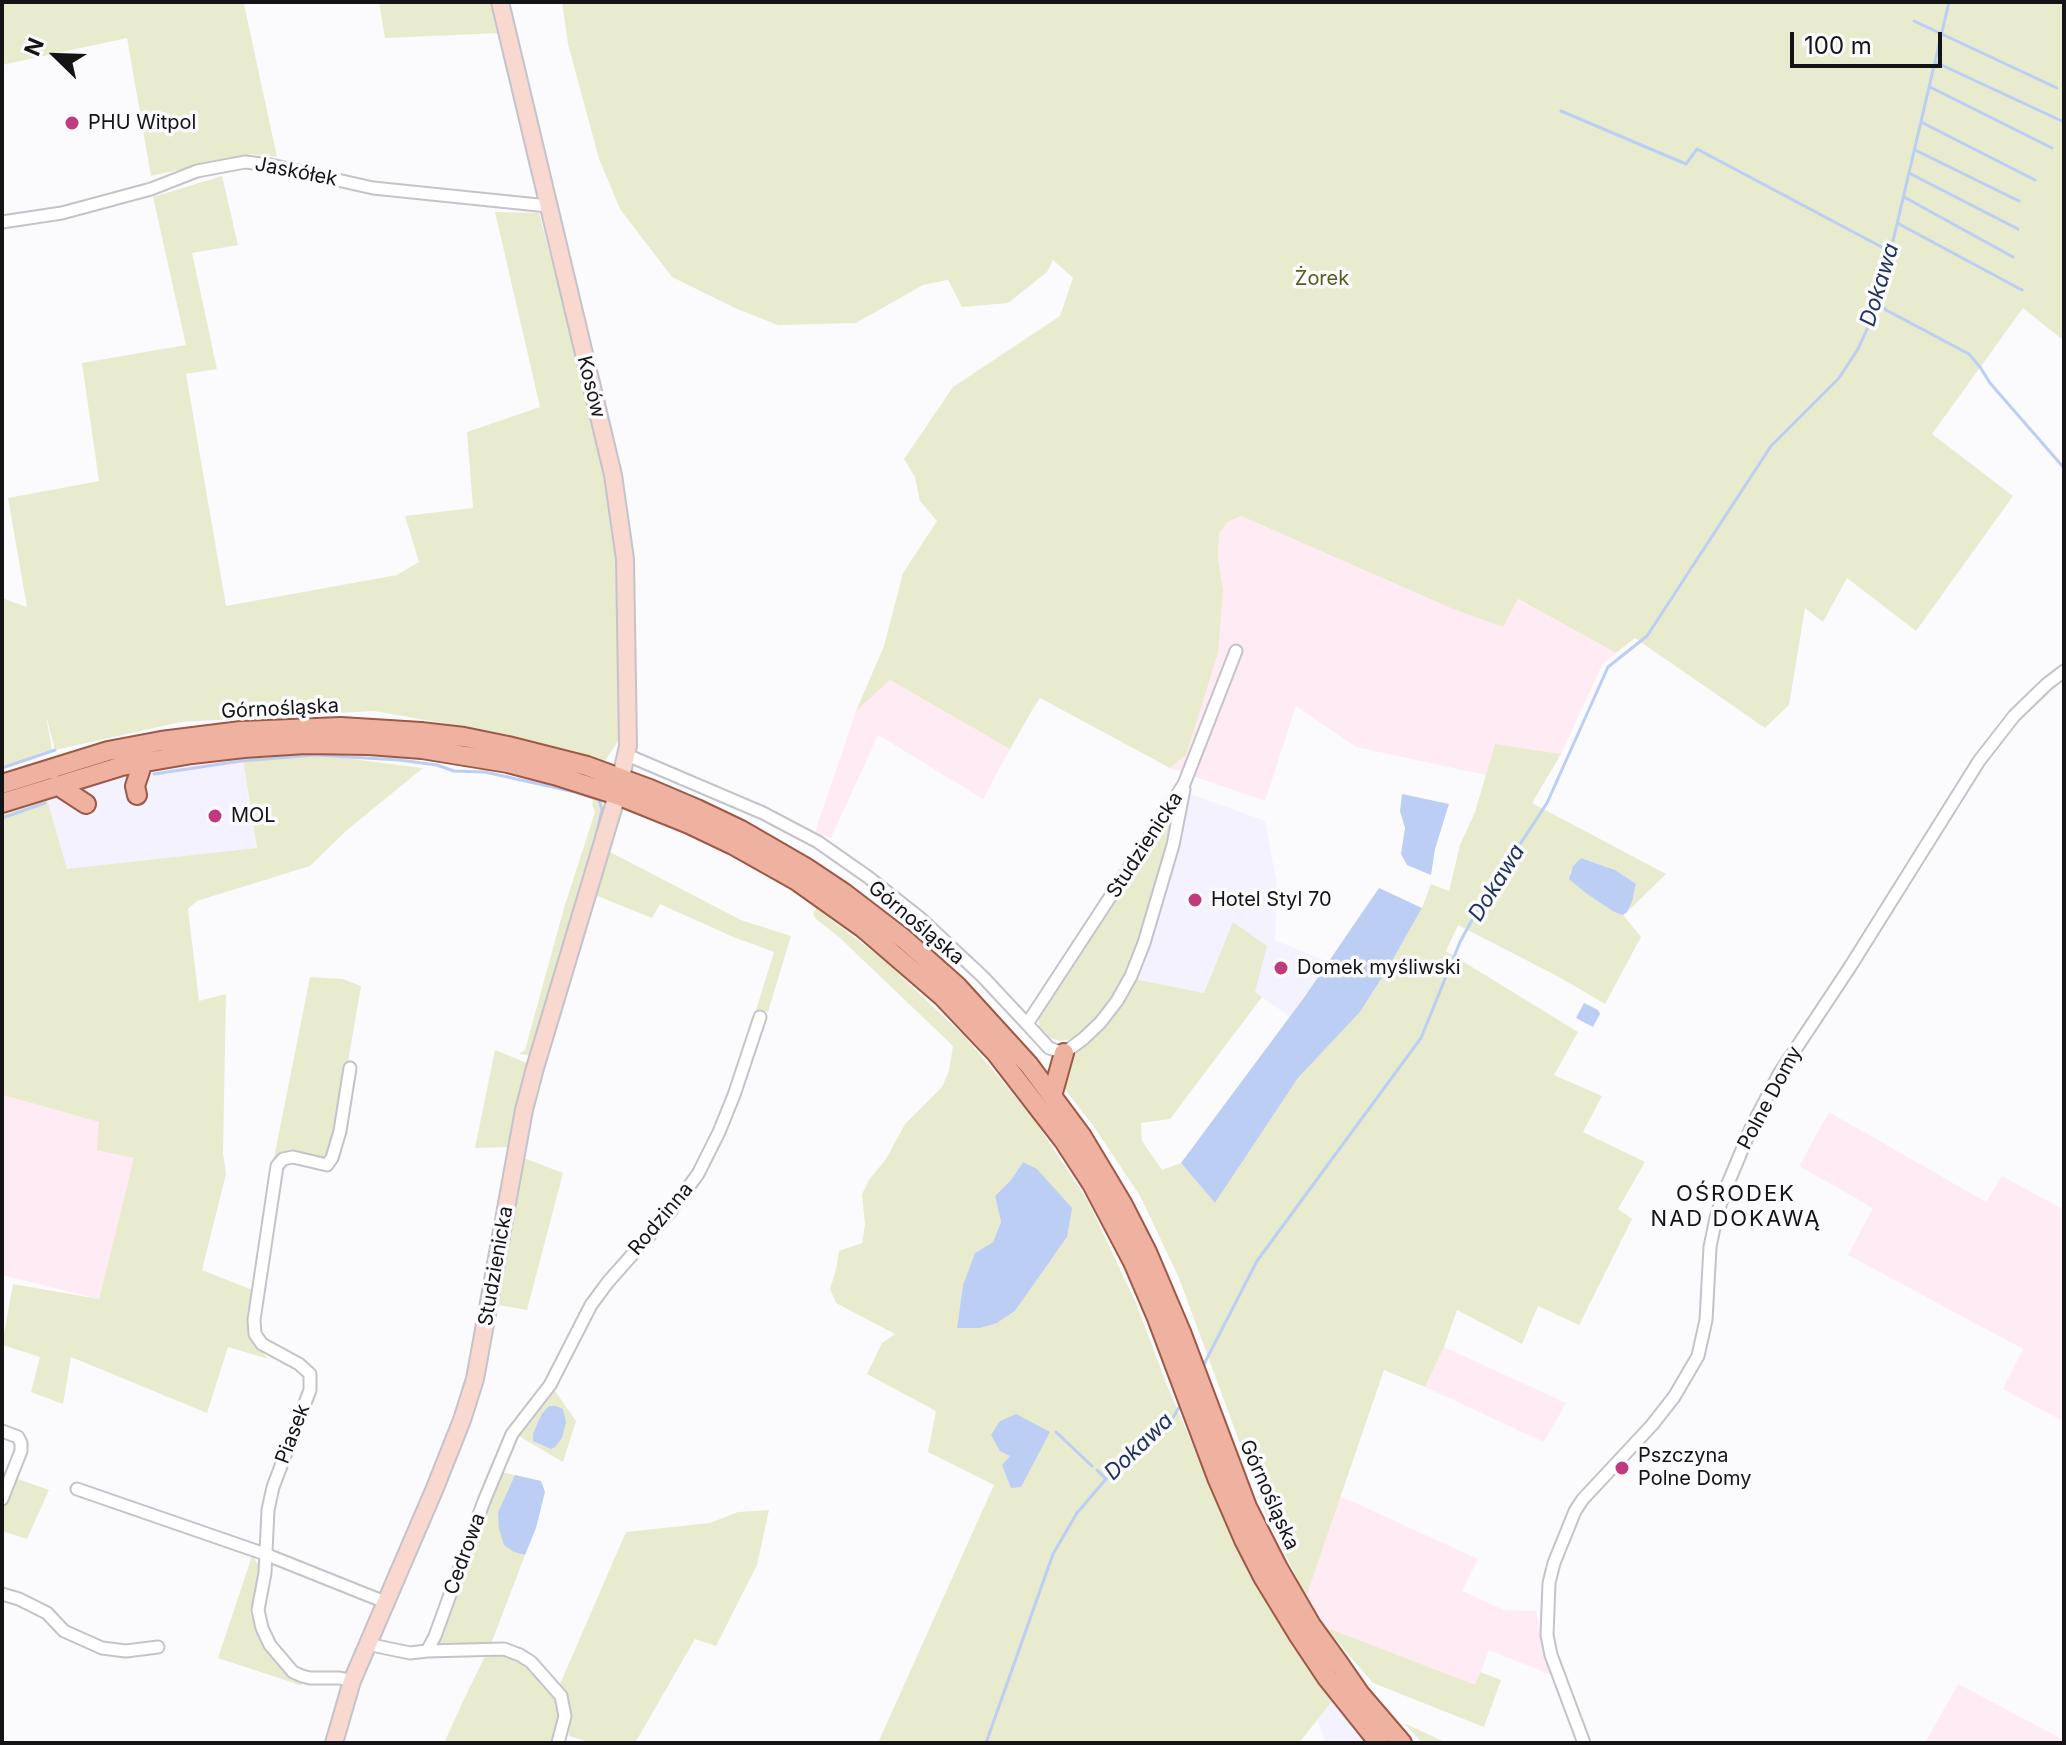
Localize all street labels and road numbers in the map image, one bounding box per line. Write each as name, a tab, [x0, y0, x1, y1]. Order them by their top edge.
street label: Jaskółek	[253, 152, 339, 192]
street label: Kosów	[572, 353, 610, 421]
street label: Górnośląska	[220, 694, 340, 724]
street label: Studzienicka	[1102, 788, 1188, 902]
street label: Górnośląska	[863, 876, 969, 970]
street label: Polne Domy	[1733, 1042, 1807, 1154]
street label: Rodzinna	[624, 1178, 698, 1260]
street label: Studzienicka	[474, 1204, 518, 1328]
street label: Piasek	[271, 1401, 315, 1467]
street label: Górnośląska	[1234, 1436, 1304, 1554]
street label: Cedrowa	[439, 1510, 491, 1598]

